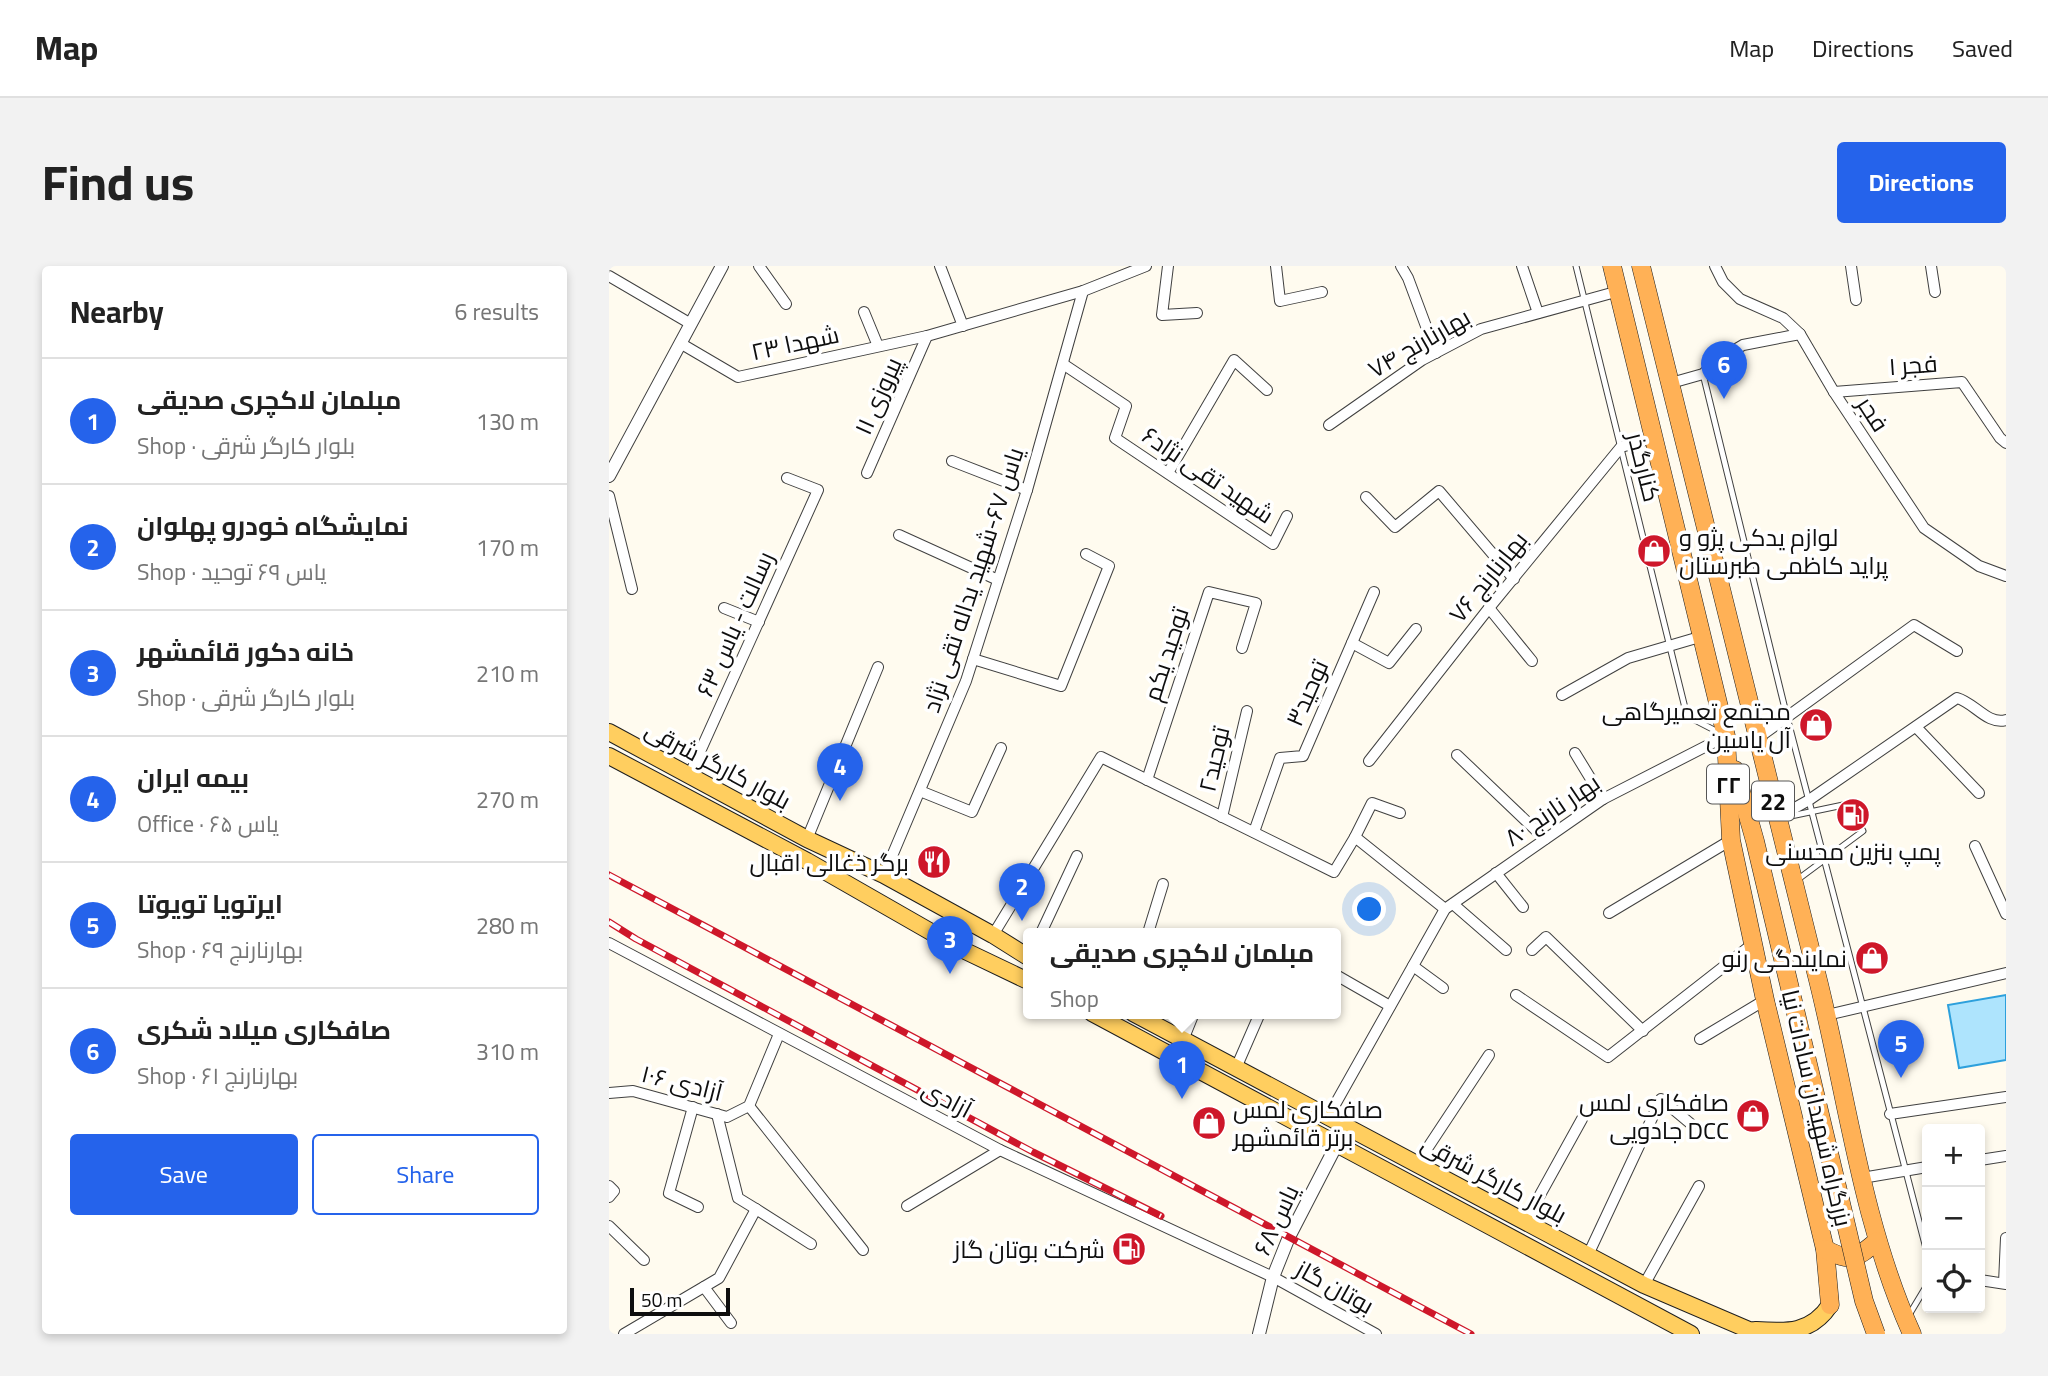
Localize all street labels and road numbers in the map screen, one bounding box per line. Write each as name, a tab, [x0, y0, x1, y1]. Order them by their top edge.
street label: بهارنارنج ۷۴	[1359, 295, 1479, 391]
street label: شهدا ۲۳	[747, 312, 843, 374]
street label: فجر ۱	[1887, 341, 1939, 389]
street label: پیروزی ۱۱	[841, 349, 915, 442]
street label: فجر	[1843, 385, 1902, 441]
street label: شهید تقی نژاد۶	[1132, 414, 1284, 536]
street label: کنارگذر	[1613, 425, 1674, 507]
street label: یاس ۶۷-شهید یداله تقی نژاد	[909, 441, 1037, 719]
street label: بهارنارنج ۷۶	[1436, 521, 1540, 633]
street label: رسالت - یاس ۶۳	[683, 544, 787, 704]
street label: توحید یکم	[1130, 600, 1203, 707]
street label: توحید۳	[1272, 651, 1342, 734]
street label: بلوار کارگر شرقی	[637, 707, 799, 823]
street label: توحید۲	[1185, 721, 1243, 796]
street label: بهار نارنج ۸۰	[1494, 761, 1610, 859]
road number: ۲۲	[1707, 764, 1749, 804]
road number: 22	[1752, 782, 1794, 820]
street label: بزرگراه شهیدان سادات نیا	[1768, 985, 1866, 1231]
street label: آزادی ۱۰۶	[637, 1051, 728, 1115]
street label: آزادی	[913, 1067, 981, 1131]
street label: بلوار کارگر شرقی	[1413, 1121, 1575, 1237]
street label: یاس ۶۸	[1240, 1176, 1312, 1263]
street label: بوتان گاز	[1285, 1246, 1383, 1327]

